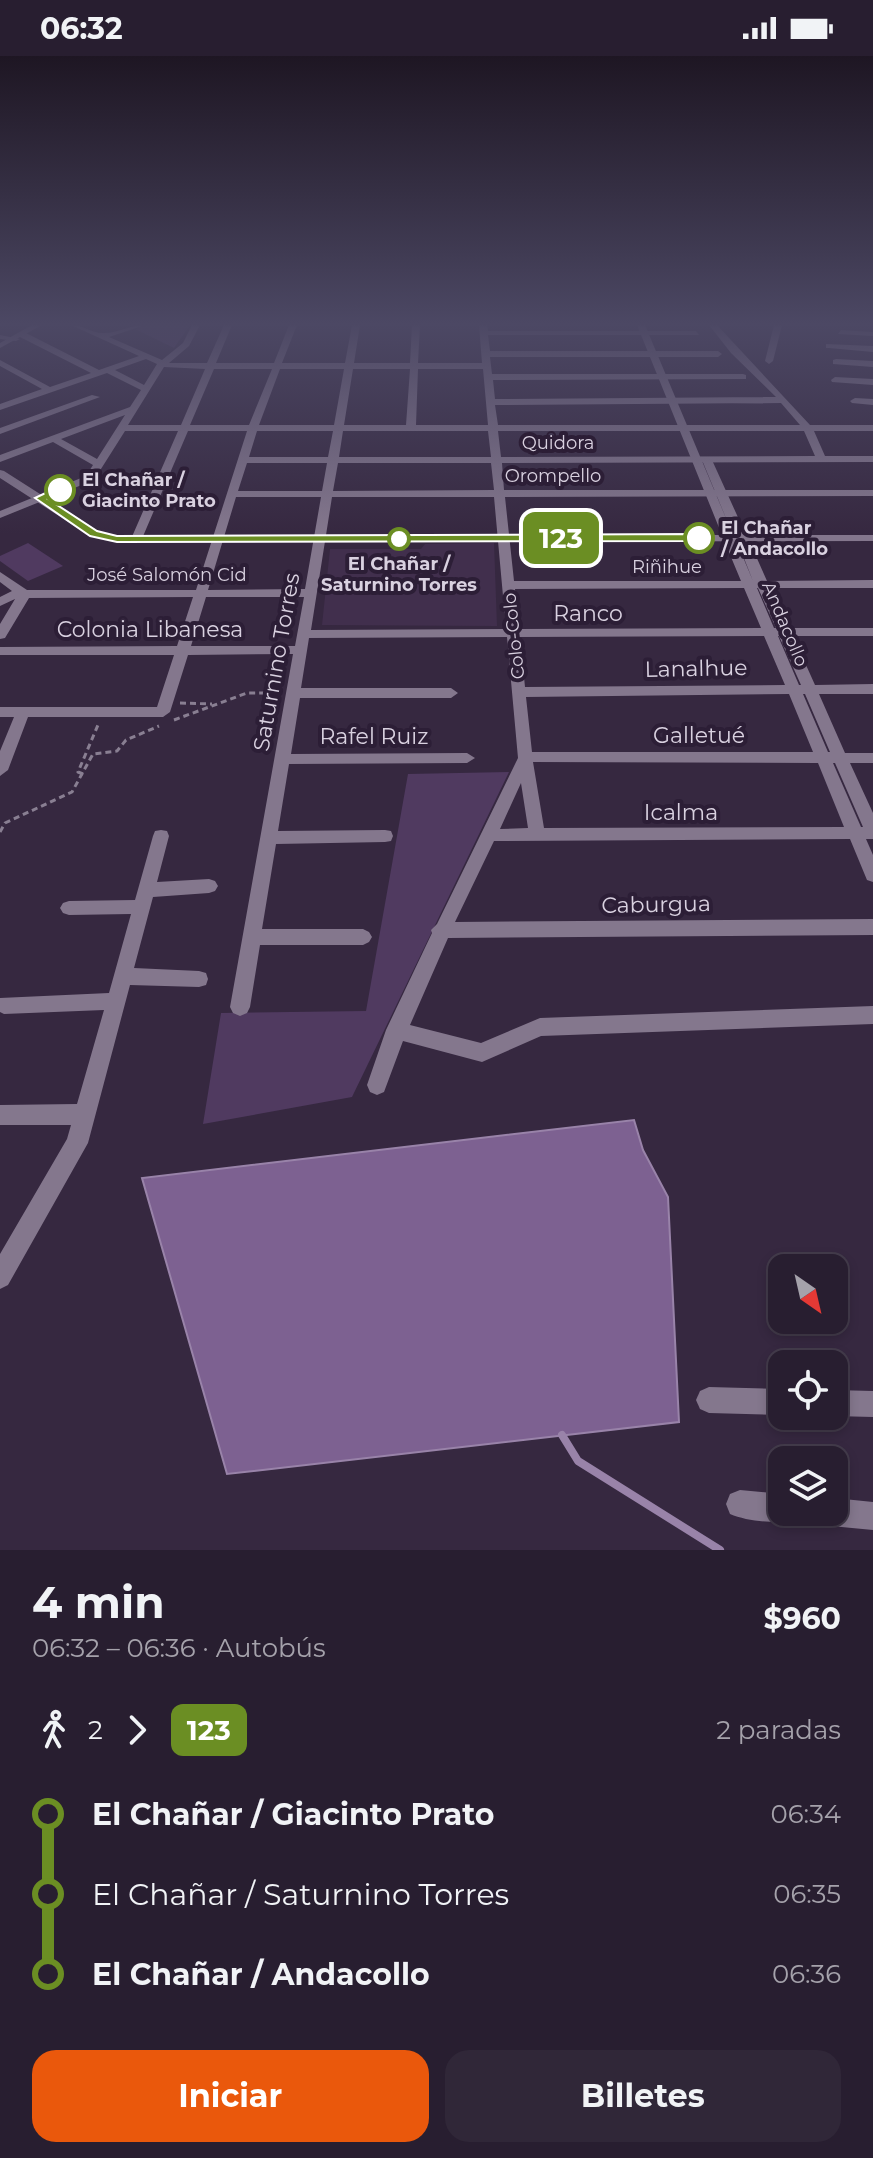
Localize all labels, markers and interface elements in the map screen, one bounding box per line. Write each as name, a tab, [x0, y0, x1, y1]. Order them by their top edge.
text: 06:32	[40, 10, 123, 47]
street label: Quidora	[522, 432, 594, 454]
street label: Orompello	[505, 465, 601, 487]
place label: El Chañar / Giacinto Prato	[82, 469, 216, 512]
marker: El Chañar / Giacinto Prato	[45, 475, 75, 505]
line badge: 123	[515, 512, 607, 564]
place label: El Chañar / Andacollo	[720, 517, 828, 560]
text: 123	[539, 521, 583, 555]
marker: El Chañar / Andacollo	[684, 523, 714, 553]
marker: El Chañar / Saturnino Torres	[388, 528, 410, 550]
place label: El Chañar / Saturnino Torres	[321, 553, 477, 596]
street label: Riñihue	[632, 556, 702, 578]
street label: José Salomón Cid	[86, 564, 247, 586]
street label: Saturnino Torres	[248, 571, 306, 753]
street label: Andacollo	[757, 578, 813, 670]
street label: Colo-Colo	[499, 592, 529, 680]
street label: Ranco	[553, 600, 623, 627]
street label: Colonia Libanesa	[57, 616, 243, 643]
street label: Lanalhue	[644, 654, 748, 683]
street label: Galletué	[653, 722, 745, 749]
street label: Rafel Ruiz	[320, 723, 428, 750]
street label: Icalma	[644, 799, 718, 826]
street label: Caburgua	[601, 890, 711, 919]
north arrow	[768, 1254, 848, 1334]
map controls	[768, 1254, 848, 1526]
button: locate	[768, 1350, 848, 1430]
button: layers	[768, 1446, 848, 1526]
text: 4 min	[32, 1575, 165, 1629]
text: $960	[764, 1600, 841, 1637]
text: 06:32 – 06:36 · Autobús	[32, 1632, 326, 1664]
icon: walk	[32, 1708, 76, 1752]
icon: forward	[115, 1708, 159, 1752]
text: 123	[187, 1713, 231, 1747]
text: 2	[88, 1714, 103, 1746]
text: 2 paradas	[716, 1714, 841, 1746]
text: El Chañar / Giacinto Prato	[92, 1796, 495, 1833]
text: 06:34	[771, 1798, 841, 1830]
text: El Chañar / Saturnino Torres	[92, 1876, 509, 1913]
text: 06:35	[773, 1878, 841, 1910]
text: El Chañar / Andacollo	[92, 1956, 430, 1993]
text: 06:36	[772, 1958, 841, 1990]
button: Iniciar	[32, 2050, 429, 2142]
button: Billetes	[445, 2050, 841, 2142]

